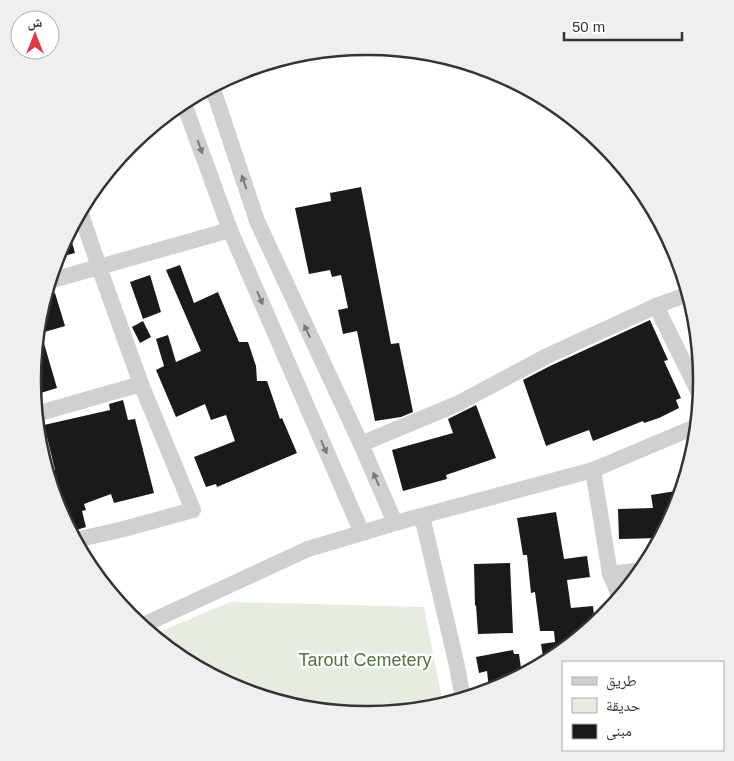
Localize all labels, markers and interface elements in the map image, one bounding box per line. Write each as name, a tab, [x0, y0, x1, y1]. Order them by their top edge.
north arrow	[10, 10, 60, 60]
scale bar	[564, 10, 682, 42]
text: ش	[28, 14, 43, 31]
text: 50 m	[572, 18, 605, 35]
one-way arrow	[196, 140, 204, 155]
one-way arrow	[240, 174, 248, 189]
one-way arrow	[256, 291, 264, 305]
one-way arrow	[303, 324, 311, 338]
one-way arrow	[321, 440, 329, 454]
one-way arrow	[371, 472, 379, 486]
park label: Tarout Cemetery	[298, 650, 432, 670]
legend	[562, 661, 724, 751]
text: طريق	[606, 672, 637, 691]
text: حديقة	[606, 697, 641, 714]
text: مبنى	[606, 722, 632, 741]

